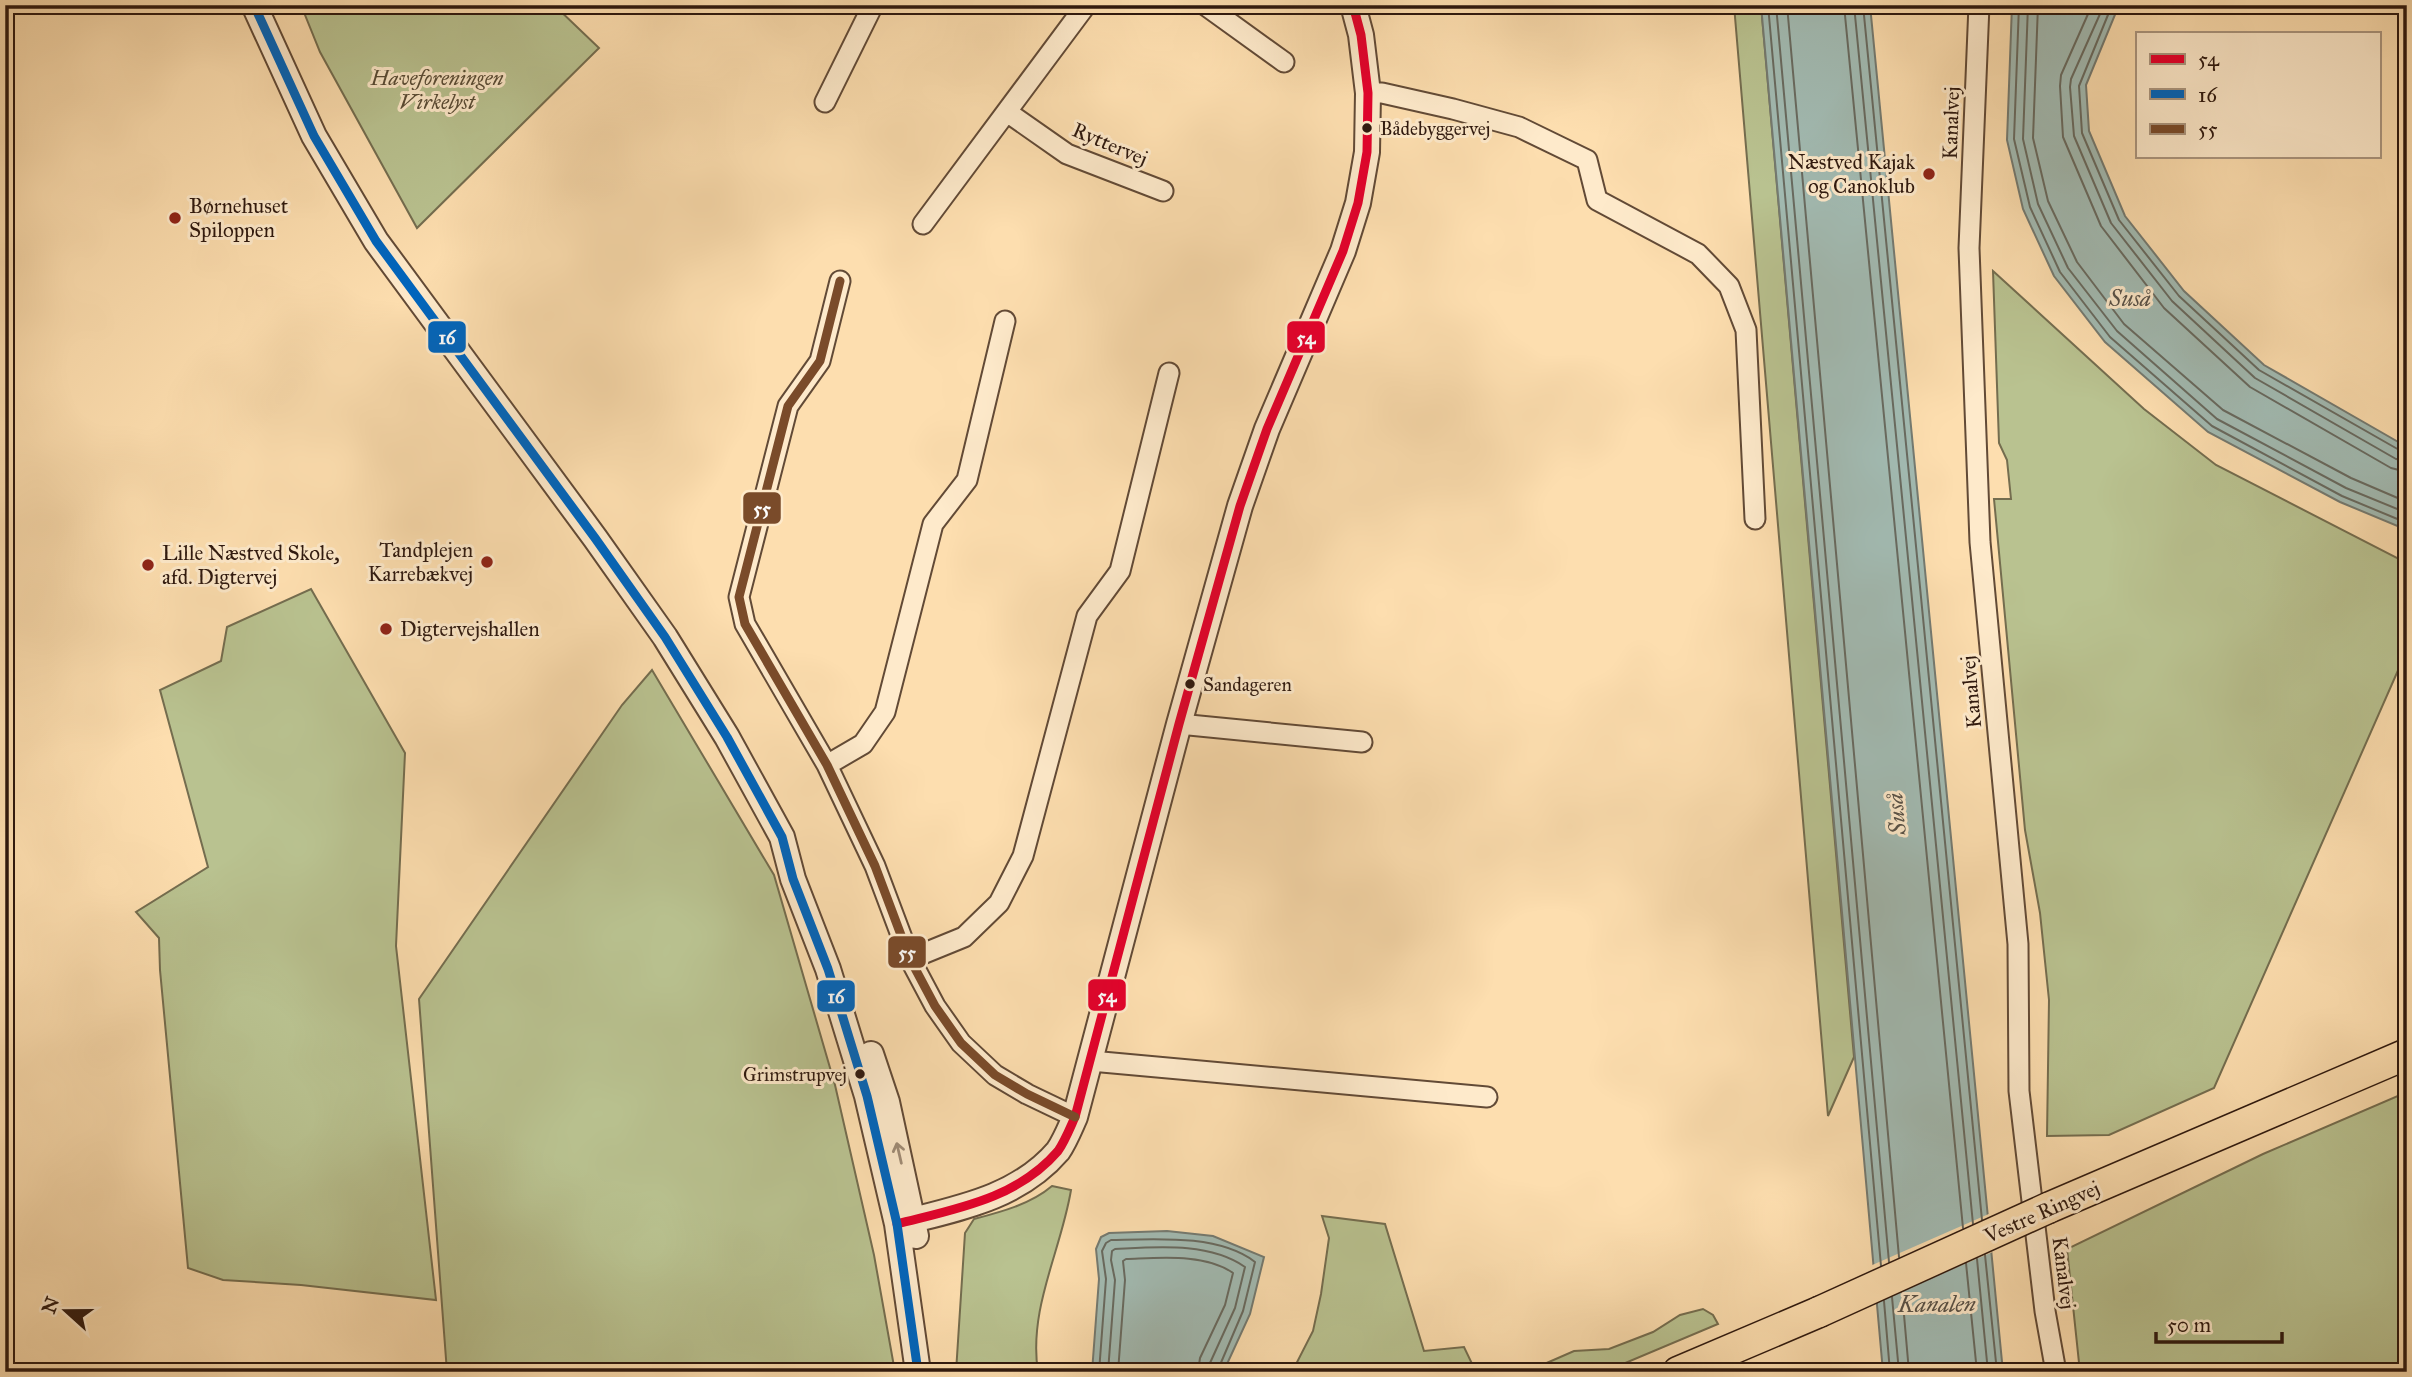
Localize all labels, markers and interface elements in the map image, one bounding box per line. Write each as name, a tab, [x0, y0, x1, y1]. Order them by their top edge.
legend	[2136, 32, 2380, 158]
text: 54	[2198, 46, 2220, 72]
park label: Haveforeningen Virkelyst	[369, 65, 504, 115]
text: 16	[2198, 82, 2218, 108]
street label: Kanalvej	[1937, 86, 1965, 160]
street label: Ryttervej	[1068, 116, 1152, 172]
text: 55	[2198, 116, 2218, 142]
place label: Bådebyggervej	[1380, 117, 1490, 141]
marker: Bådebyggervej	[1360, 121, 1374, 135]
place label: Næstved Kajak og Canoklub	[1788, 149, 1915, 199]
marker: Næstved Kajak og Canoklub	[1921, 166, 1937, 182]
place label: Børnehuset Spiloppen	[189, 193, 289, 243]
marker: Børnehuset Spiloppen	[167, 210, 183, 226]
water label: Suså	[2108, 284, 2151, 312]
line badge: 16	[427, 320, 467, 354]
line badge: 54	[1286, 320, 1326, 354]
text: 16	[438, 326, 457, 349]
text: 54	[1297, 326, 1317, 350]
line badge: 55	[742, 491, 782, 525]
text: 55	[753, 497, 771, 520]
place label: Tandplejen Karrebækvej	[368, 537, 473, 587]
place label: Lille Næstved Skole, afd. Digtervej	[162, 540, 340, 590]
marker: Tandplejen Karrebækvej	[479, 554, 495, 570]
marker: Lille Næstved Skole, afd. Digtervej	[140, 557, 156, 573]
place label: Digtervejshallen	[400, 616, 540, 642]
marker: Digtervejshallen	[378, 621, 394, 637]
street label: Kanalvej	[1955, 654, 1987, 730]
place label: Sandageren	[1203, 673, 1292, 697]
marker: Sandageren	[1183, 677, 1197, 691]
water label: Suså	[1880, 792, 1912, 837]
line badge: 55	[887, 935, 927, 969]
text: 55	[898, 941, 916, 964]
line badge: 54	[1087, 978, 1127, 1012]
line badge: 16	[816, 979, 856, 1013]
text: 54	[1098, 984, 1118, 1008]
text: 16	[827, 985, 846, 1008]
place label: Grimstrupvej	[743, 1063, 847, 1086]
marker: Grimstrupvej	[853, 1067, 867, 1081]
one-way arrow	[892, 1142, 905, 1165]
street label: Vestre Ringvej	[1979, 1175, 2104, 1249]
street label: Kanalvej	[2047, 1235, 2081, 1311]
north arrow	[32, 1276, 102, 1346]
water label: Kanalen	[1897, 1290, 1976, 1318]
text: N	[37, 1293, 64, 1317]
scale bar	[2156, 1300, 2282, 1344]
text: 50 m	[2167, 1312, 2212, 1338]

